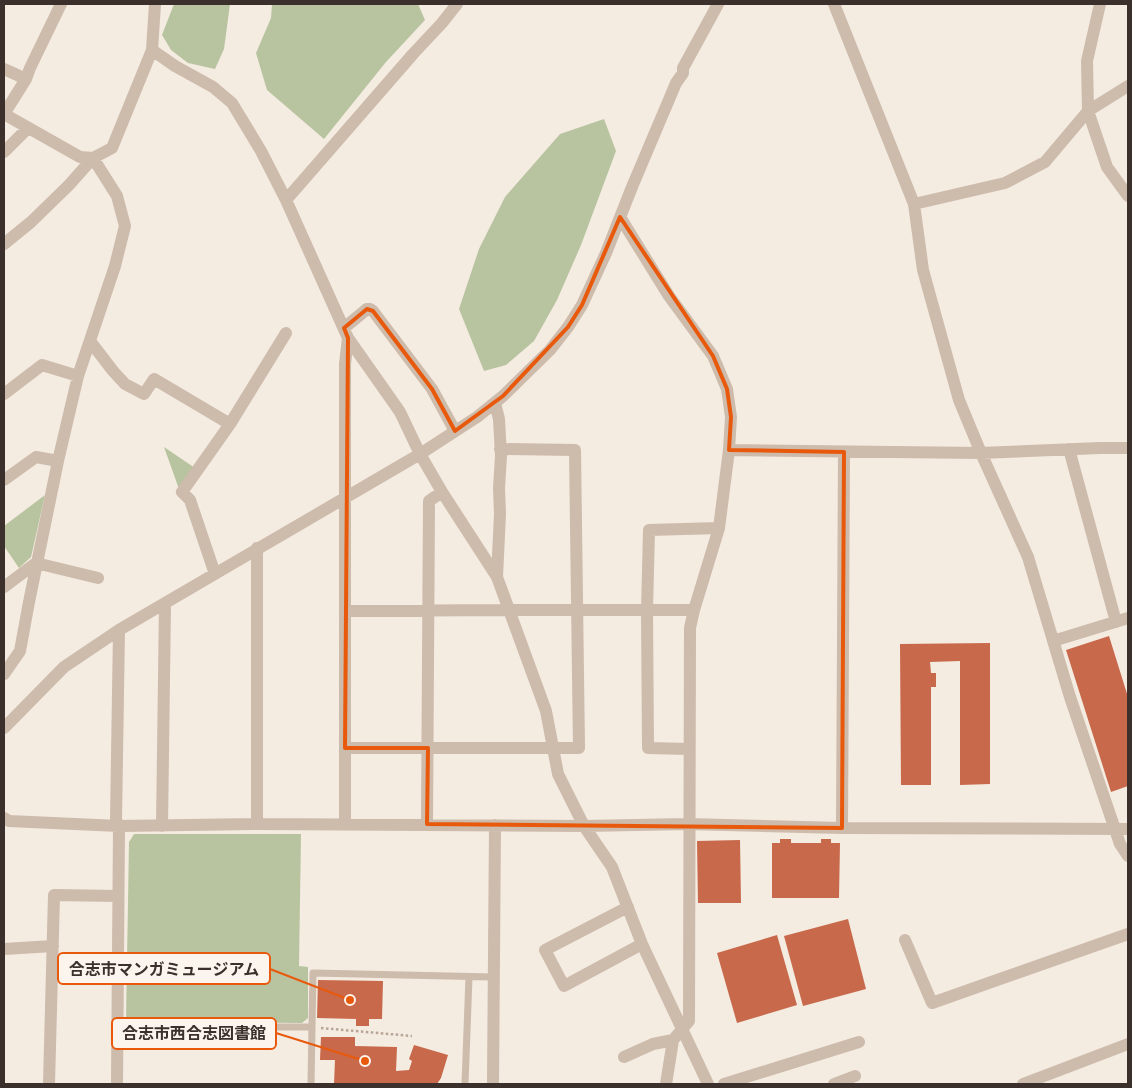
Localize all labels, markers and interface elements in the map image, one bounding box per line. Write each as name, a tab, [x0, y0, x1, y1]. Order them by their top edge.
callout: 合志市マンガミュージアム	[58, 953, 270, 984]
text: 合志市マンガミュージアム	[69, 959, 259, 979]
callout: 合志市西合志図書館	[112, 1018, 276, 1049]
text: 合志市西合志図書館	[122, 1023, 266, 1043]

